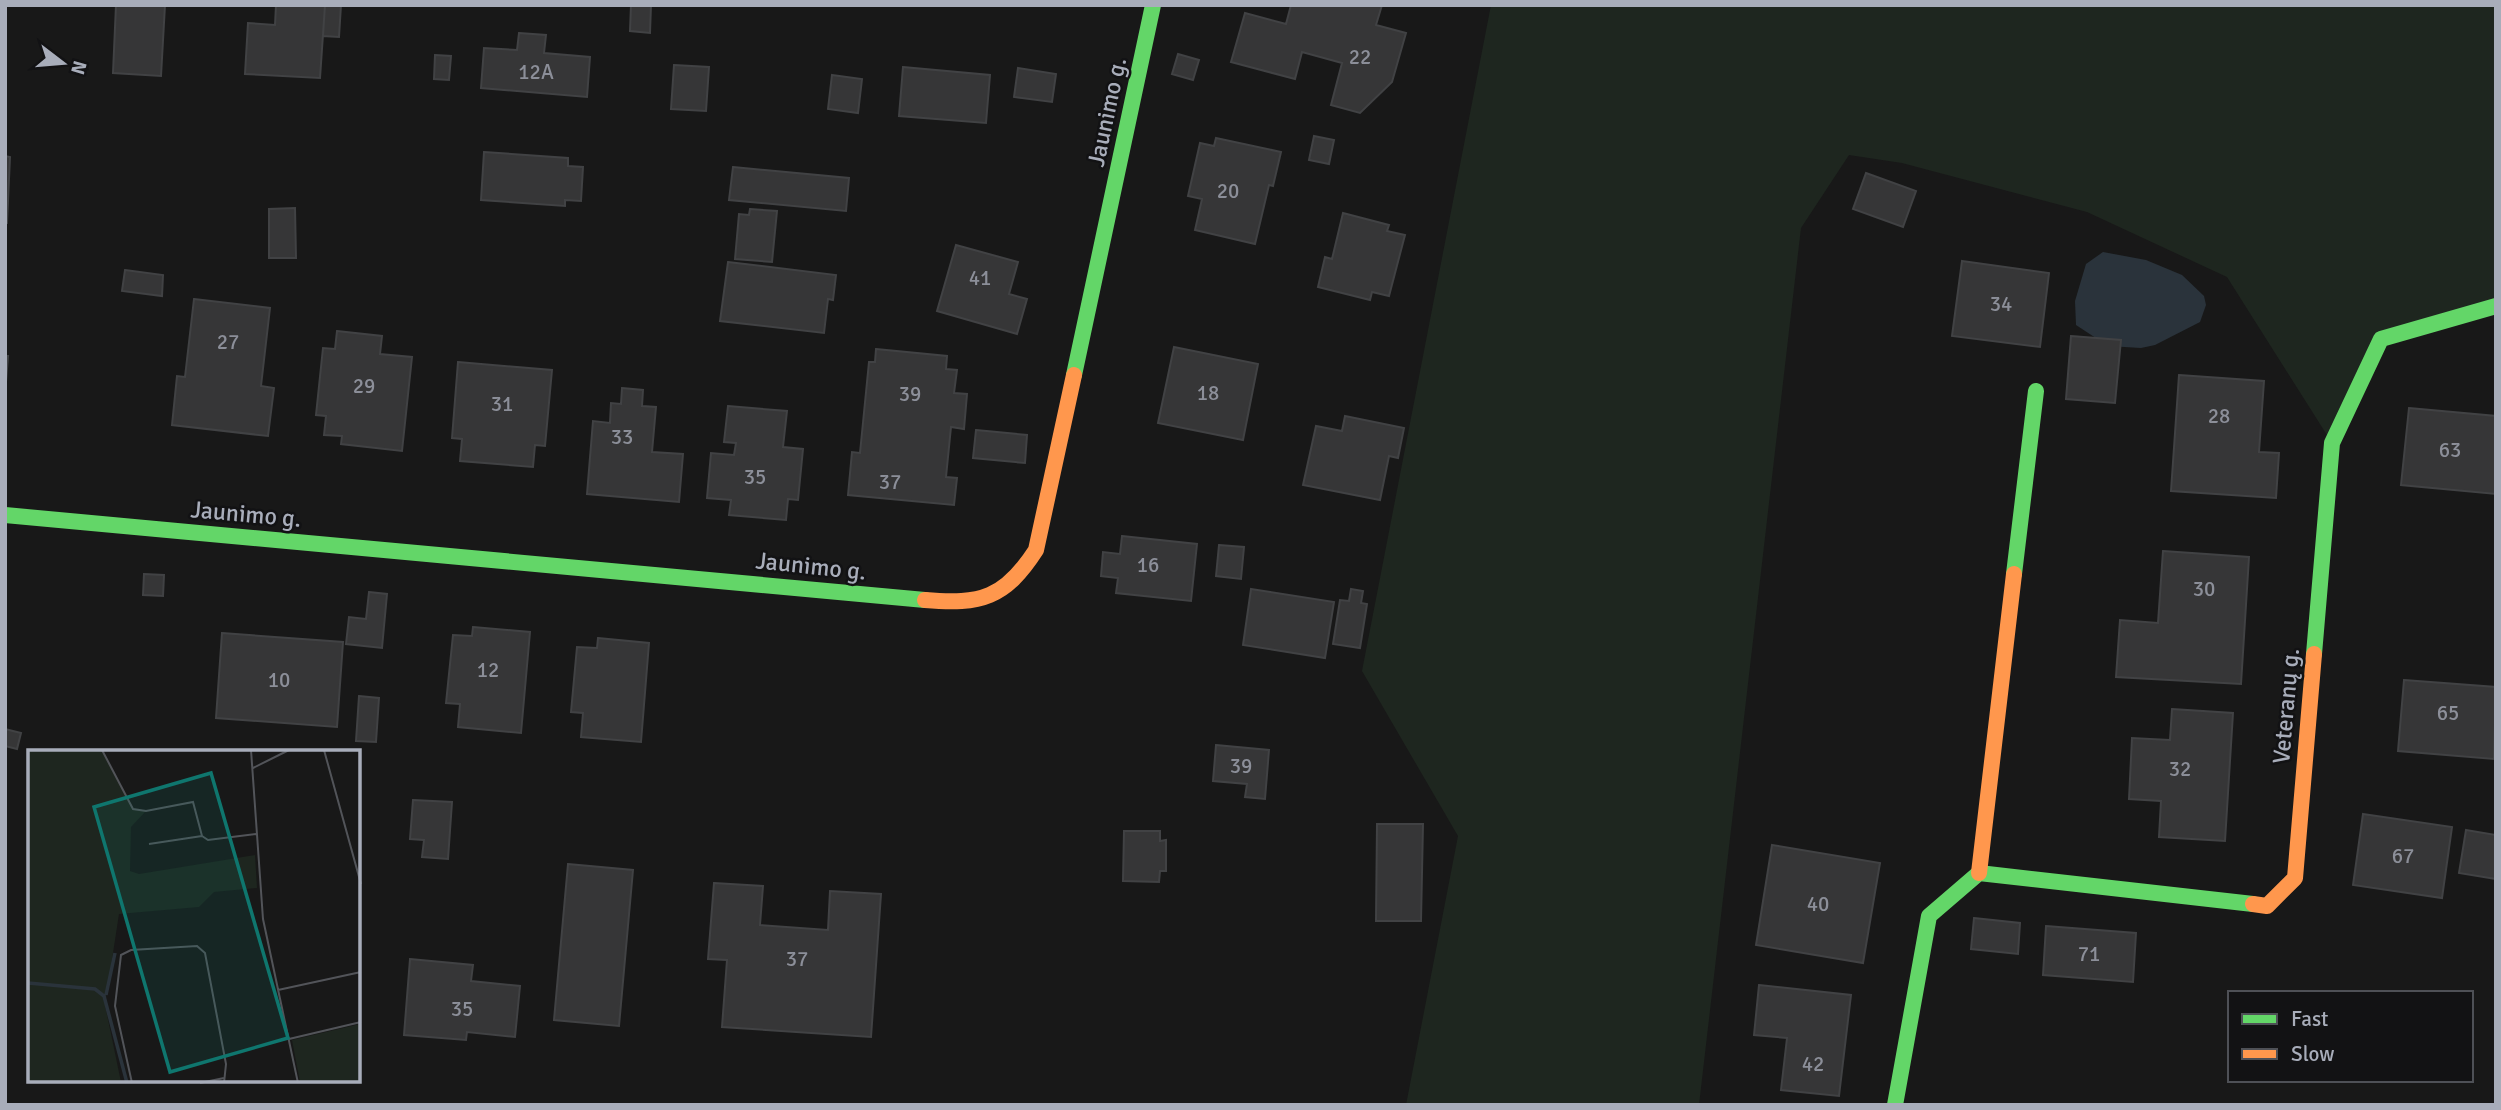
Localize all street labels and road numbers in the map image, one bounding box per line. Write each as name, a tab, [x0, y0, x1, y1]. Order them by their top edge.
street label: Jaunimo g.	[1081, 55, 1133, 169]
street label: Jaunimo g.	[189, 494, 303, 534]
street label: Jaunimo g.	[754, 545, 868, 587]
street label: Veteranų g.	[2266, 647, 2306, 765]

